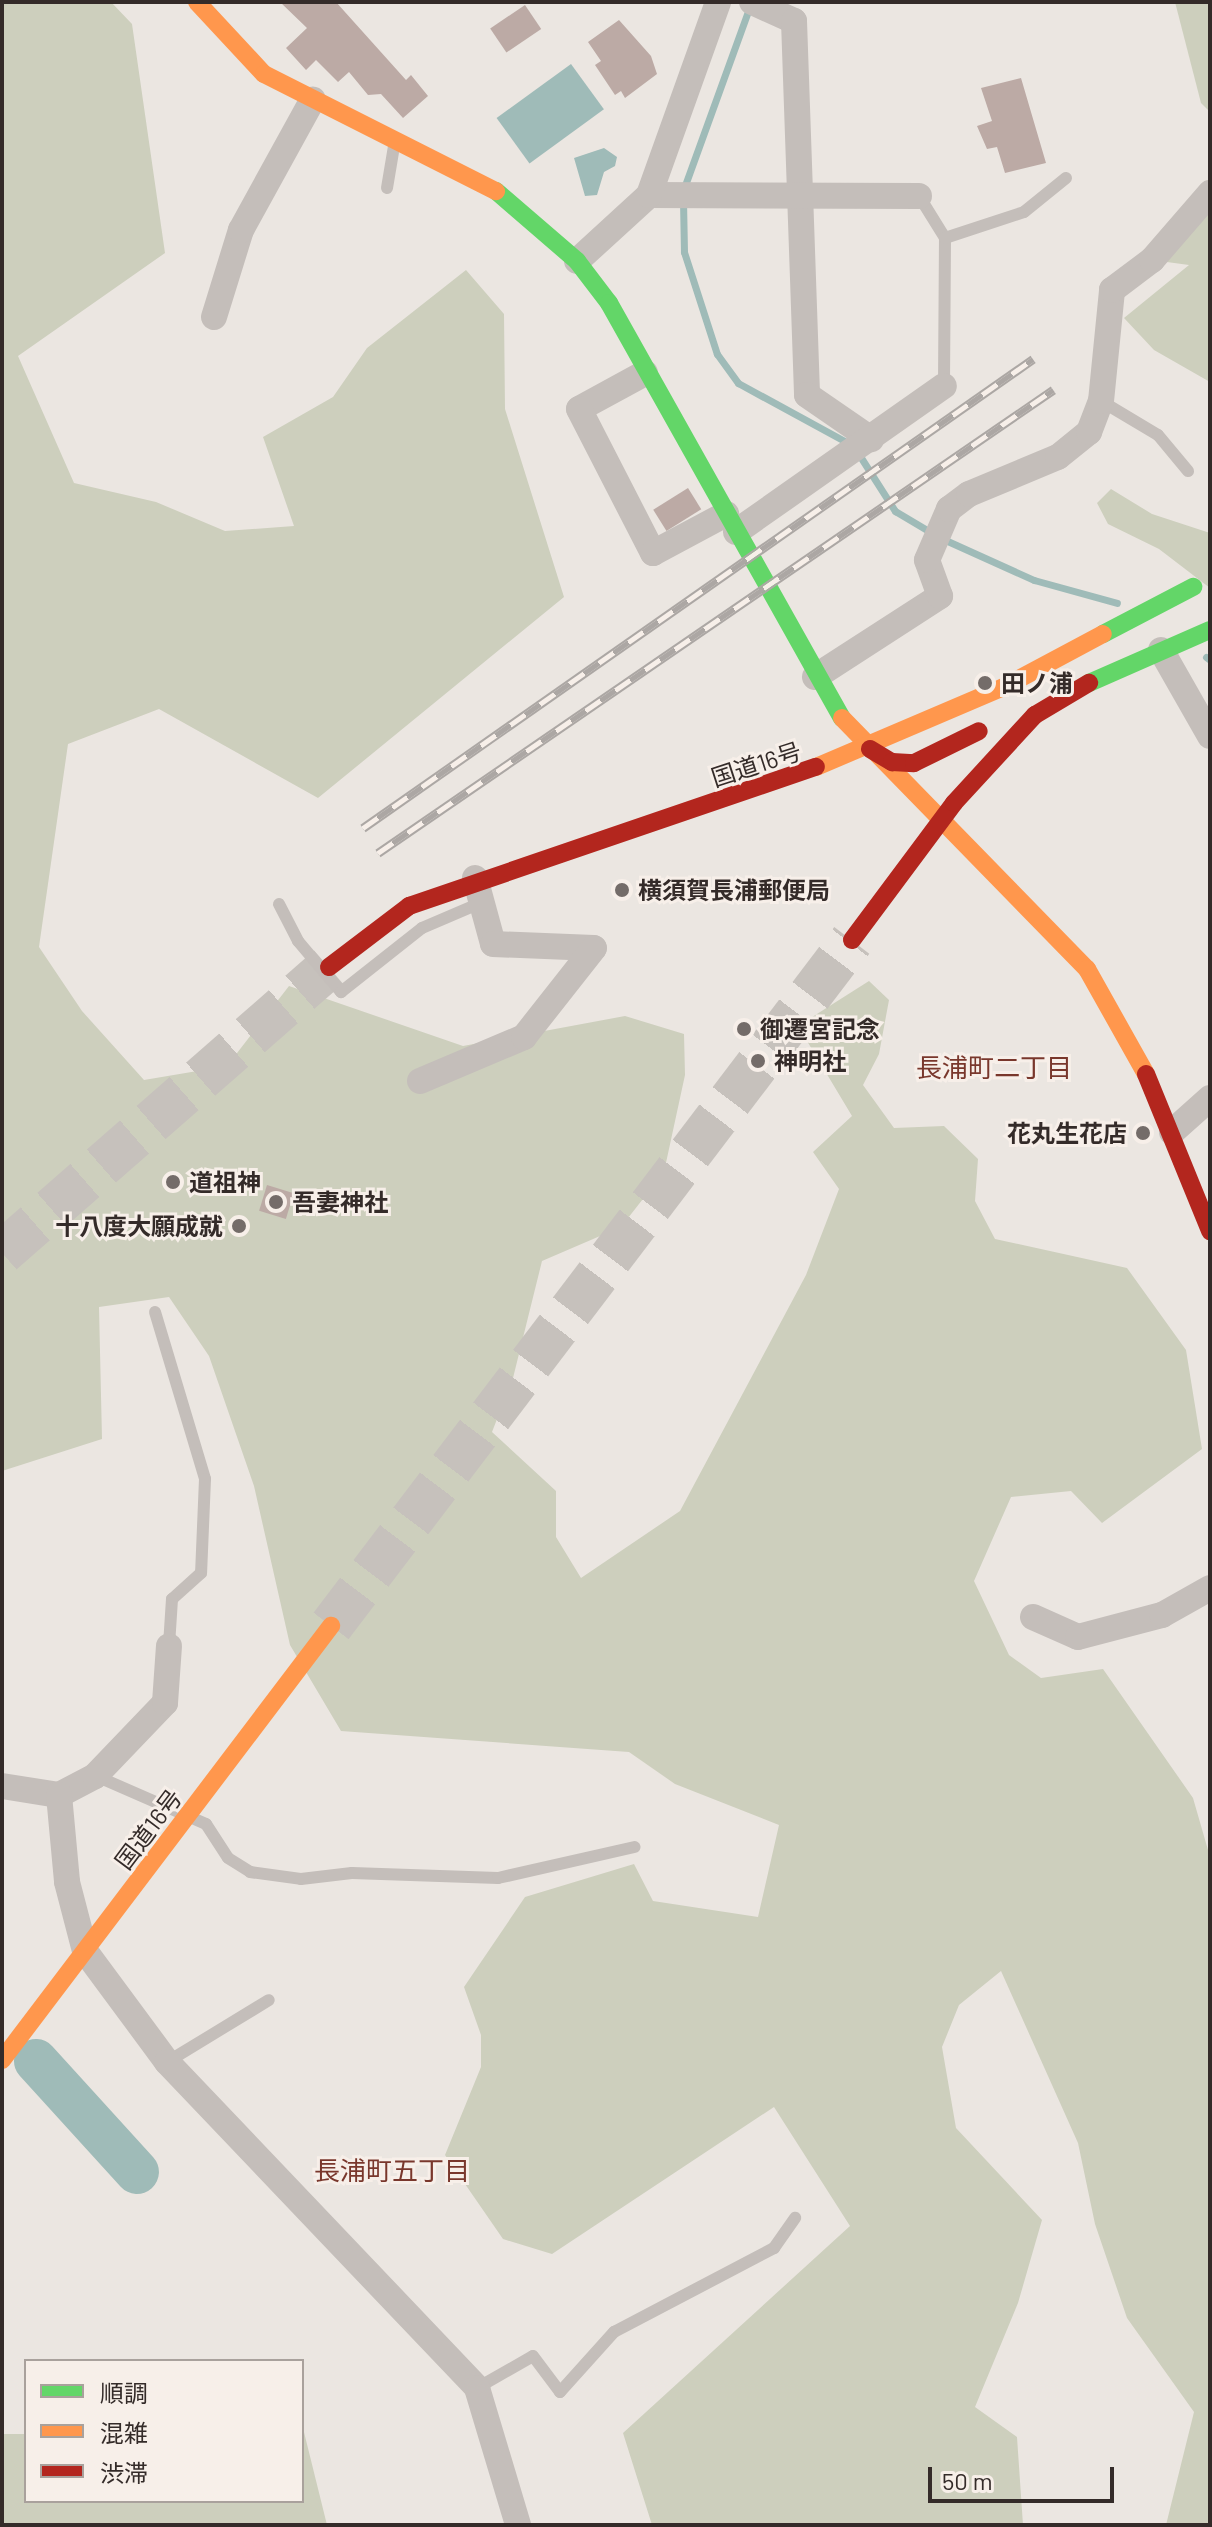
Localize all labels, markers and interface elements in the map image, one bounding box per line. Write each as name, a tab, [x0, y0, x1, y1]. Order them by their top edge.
place label: 田ノ浦	[1001, 669, 1073, 697]
marker: 田ノ浦	[976, 674, 994, 692]
street label: 国道16号	[707, 736, 805, 792]
place label: 横須賀長浦郵便局	[638, 876, 830, 904]
marker: 横須賀長浦郵便局	[613, 881, 631, 899]
place label: 御遷宮記念	[760, 1015, 880, 1043]
marker: 御遷宮記念	[735, 1020, 753, 1038]
place label: 神明社	[774, 1047, 846, 1075]
district label: 長浦町二丁目	[916, 1051, 1072, 1083]
marker: 神明社	[749, 1052, 767, 1070]
place label: 花丸生花店	[1007, 1119, 1127, 1147]
marker: 花丸生花店	[1134, 1124, 1152, 1142]
place label: 道祖神	[189, 1168, 261, 1196]
marker: 道祖神	[164, 1173, 182, 1191]
place label: 吾妻神社	[292, 1188, 388, 1216]
marker: 吾妻神社	[267, 1193, 285, 1211]
place label: 十八度大願成就	[55, 1212, 223, 1240]
marker: 十八度大願成就	[230, 1217, 248, 1235]
street label: 国道16号	[109, 1783, 187, 1875]
district label: 長浦町五丁目	[314, 2154, 470, 2186]
legend	[24, 2359, 304, 2503]
text: 順調	[100, 2378, 148, 2407]
text: 混雑	[100, 2418, 148, 2447]
scale bar	[932, 2451, 1118, 2501]
text: 渋滞	[100, 2458, 148, 2487]
text: 50 m	[942, 2466, 993, 2495]

